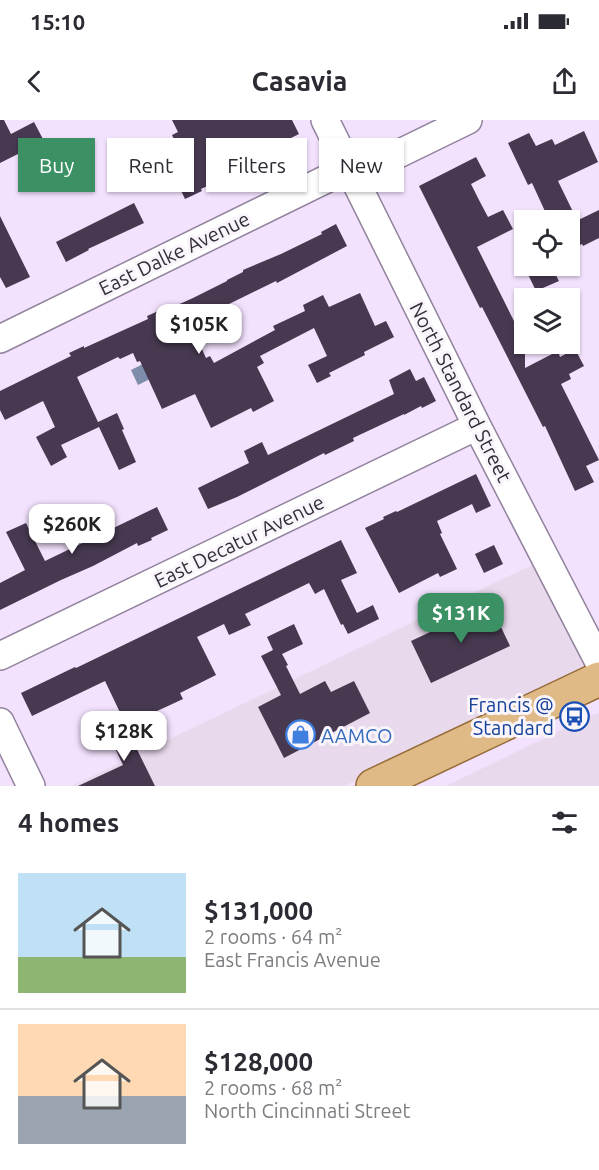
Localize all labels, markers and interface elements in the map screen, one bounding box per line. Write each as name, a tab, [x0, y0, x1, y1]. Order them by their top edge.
text: 15:10	[30, 9, 85, 34]
icon: back	[18, 65, 51, 98]
icon: share	[548, 65, 581, 98]
text: Casavia	[252, 66, 347, 96]
chip: Buy	[18, 138, 95, 192]
chip: Rent	[107, 138, 194, 192]
chip: Filters	[206, 138, 307, 192]
chip: New	[319, 138, 404, 192]
street label: East Dalke Avenue	[95, 206, 253, 300]
map controls	[514, 210, 580, 354]
button: locate	[514, 210, 580, 276]
button: layers	[514, 288, 580, 354]
street label: North Standard Street	[406, 298, 516, 486]
pin: $105K	[157, 304, 241, 355]
text: $105K	[170, 312, 228, 335]
street label: East Decatur Avenue	[150, 490, 328, 592]
pin: $260K	[30, 504, 114, 555]
text: $260K	[43, 512, 101, 535]
pin: $131K	[419, 593, 503, 644]
text: $131K	[432, 601, 490, 624]
place label: Francis @ Standard	[468, 693, 554, 739]
bus stop icon: Francis @ Standard	[559, 700, 591, 732]
pin: $128K	[82, 711, 166, 762]
text: $128K	[95, 719, 153, 742]
shop icon: AAMCO	[284, 719, 316, 751]
place label: AAMCO	[321, 724, 393, 747]
icon: filters	[548, 806, 581, 839]
text: 4 homes	[18, 808, 119, 837]
text: $131,000	[204, 896, 313, 925]
icon: home	[66, 897, 138, 969]
text: 2 rooms · 64 m²	[204, 925, 342, 948]
text: East Francis Avenue	[204, 948, 381, 971]
text: $128,000	[204, 1047, 313, 1076]
icon: home	[66, 1048, 138, 1120]
text: 2 rooms · 68 m²	[204, 1076, 342, 1099]
text: North Cincinnati Street	[204, 1099, 410, 1122]

